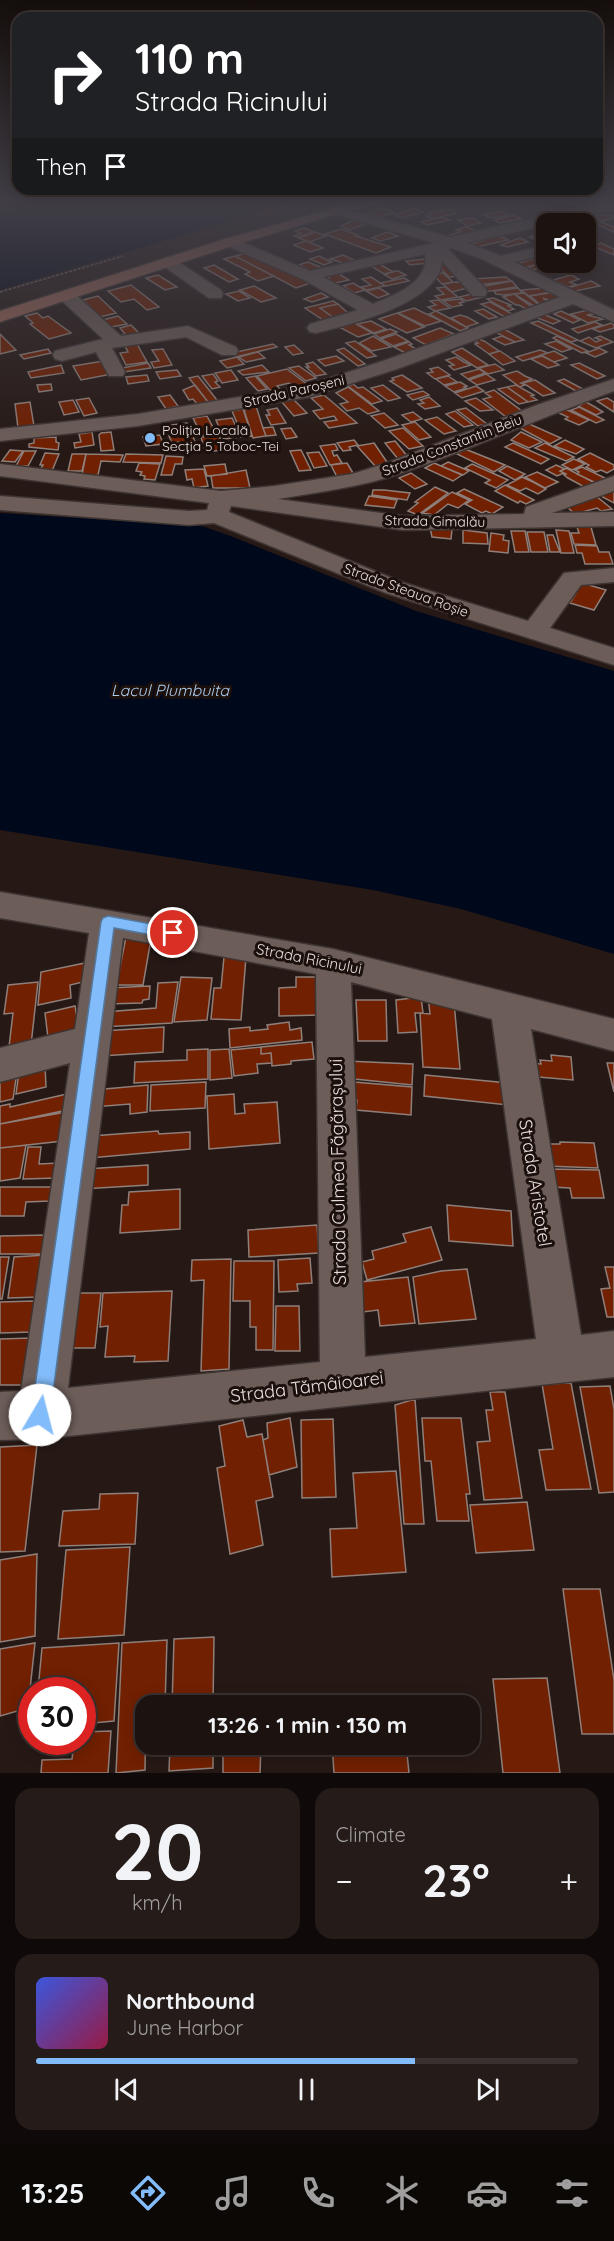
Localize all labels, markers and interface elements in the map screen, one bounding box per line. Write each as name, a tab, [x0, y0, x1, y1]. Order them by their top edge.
text: 110 m	[135, 32, 244, 85]
icon: right	[36, 36, 114, 114]
text: Strada Ricinului	[135, 84, 328, 118]
icon: arrive	[99, 150, 132, 183]
text: Then	[36, 153, 87, 181]
map controls	[536, 213, 596, 273]
button: sound	[536, 213, 596, 273]
street label: Strada Paroșeni	[242, 371, 346, 411]
street label: Strada Constantin Beiu	[380, 410, 524, 480]
place label: Poliția Locală Secția 5 Toboc-Tei	[162, 421, 279, 455]
marker: Poliția Locală Secția 5 Toboc-Tei	[143, 431, 157, 445]
street label: Strada Gimalău	[385, 511, 485, 531]
street label: Strada Steaua Roșie	[341, 559, 471, 621]
water label: Lacul Plumbuita	[111, 680, 230, 700]
pin	[147, 907, 198, 958]
icon: arrive	[156, 916, 189, 949]
street label: Strada Ricinului	[255, 939, 363, 978]
street label: Strada Culmea Făgărașului	[324, 1059, 351, 1285]
street label: Strada Aristotel	[514, 1118, 557, 1248]
street label: Strada Tămâioarei	[229, 1366, 385, 1407]
position arrow	[8, 1383, 72, 1447]
speed limit sign: 30	[18, 1677, 96, 1755]
text: 13:26 · 1 min · 130 m	[208, 1711, 407, 1739]
text: 20	[111, 1802, 203, 1900]
text: Climate	[336, 1822, 406, 1847]
text: 23°	[422, 1852, 490, 1908]
text: −	[336, 1860, 353, 1901]
text: +	[559, 1860, 578, 1901]
text: km/h	[132, 1890, 183, 1915]
text: Northbound	[126, 1987, 255, 2015]
text: June Harbor	[126, 2015, 243, 2040]
icon: previous	[110, 2073, 143, 2106]
icon: pause	[290, 2073, 323, 2106]
icon: next	[471, 2073, 504, 2106]
icon: directions	[127, 2172, 169, 2214]
icon: music	[212, 2172, 254, 2214]
icon: phone	[297, 2172, 339, 2214]
icon: climate	[381, 2172, 423, 2214]
icon: car	[466, 2172, 508, 2214]
icon: filters	[551, 2172, 593, 2214]
text: 13:25	[21, 2176, 85, 2210]

